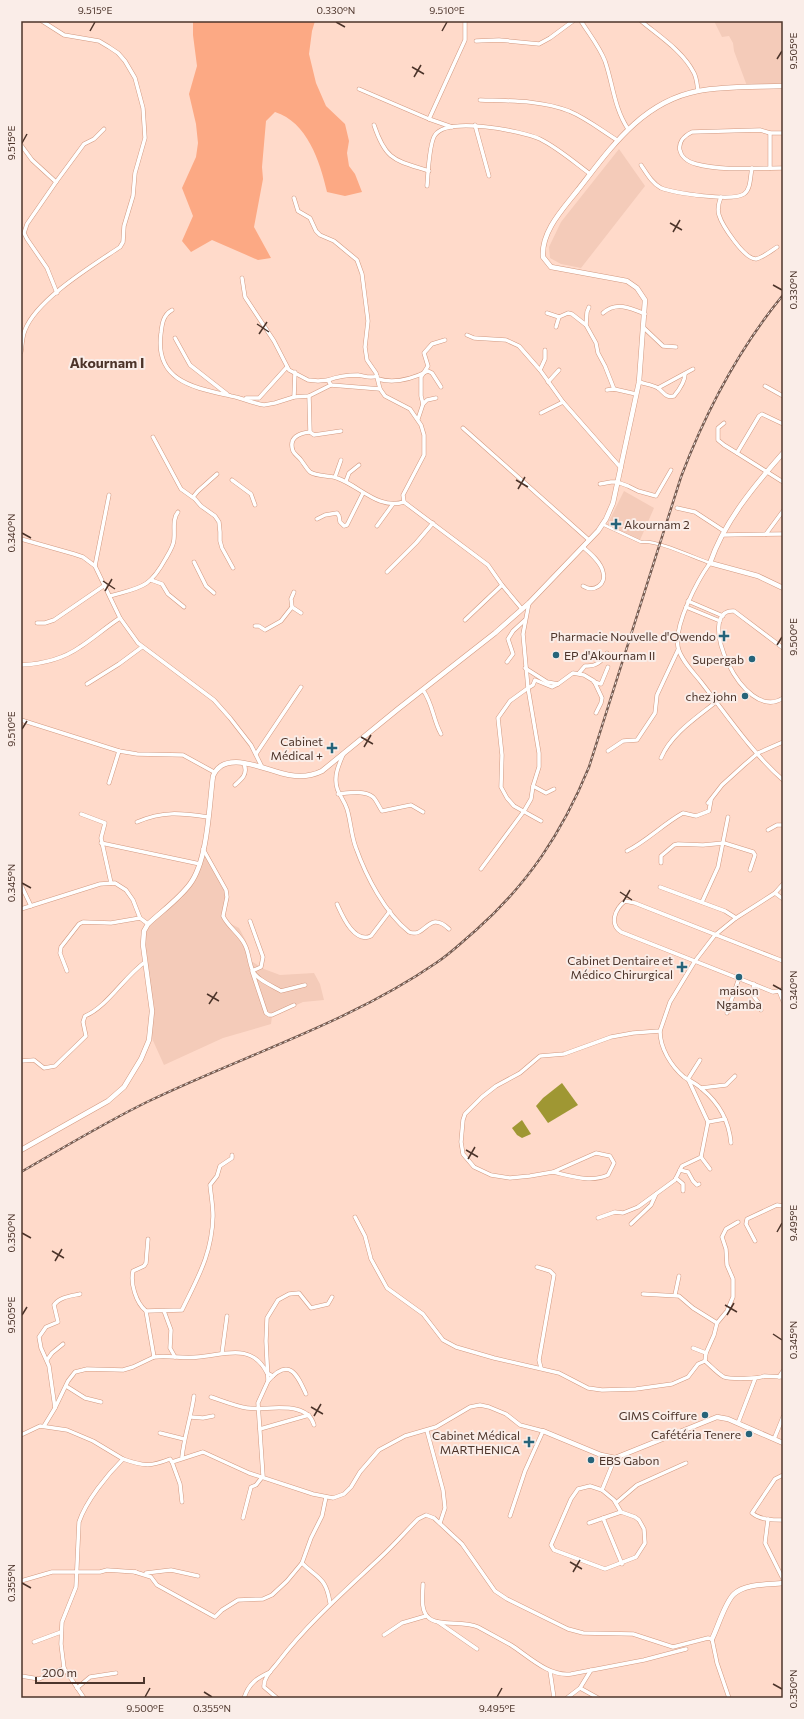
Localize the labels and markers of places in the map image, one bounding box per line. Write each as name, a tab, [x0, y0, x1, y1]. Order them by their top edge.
place label: Akournam 2	[624, 517, 690, 531]
marker: Akournam 2	[611, 519, 621, 529]
place label: Pharmacie Nouvelle d'Owendo	[550, 629, 716, 643]
marker: Pharmacie Nouvelle d'Owendo	[719, 631, 729, 641]
place label: EP d'Akournam II	[564, 648, 655, 662]
marker: EP d'Akournam II	[551, 650, 561, 660]
place label: Supergab	[692, 652, 744, 666]
marker: Supergab	[747, 654, 757, 664]
place label: chez john	[686, 689, 737, 703]
marker: chez john	[740, 691, 750, 701]
place label: Cabinet Médical +	[271, 734, 323, 762]
marker: Cabinet Médical +	[326, 742, 338, 754]
place label: Cabinet Dentaire et Médico Chirurgical	[567, 953, 673, 981]
marker: Cabinet Dentaire et Médico Chirurgical	[676, 961, 688, 973]
marker: maison Ngamba	[734, 972, 744, 982]
place label: maison Ngamba	[716, 983, 762, 1011]
place label: GIMS Coiffure	[619, 1408, 697, 1422]
marker: GIMS Coiffure	[700, 1410, 710, 1420]
place label: Cafétéria Tenere	[651, 1427, 741, 1441]
place label: Cabinet Médical MARTHENICA	[432, 1428, 520, 1456]
marker: Cafétéria Tenere	[744, 1429, 754, 1439]
marker: Cabinet Médical MARTHENICA	[523, 1436, 535, 1448]
place label: EBS Gabon	[599, 1453, 659, 1467]
marker: EBS Gabon	[586, 1455, 596, 1465]

